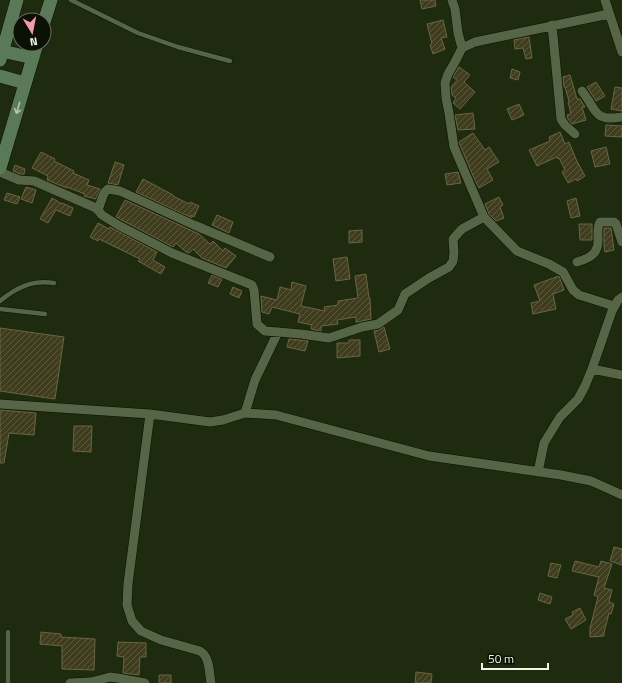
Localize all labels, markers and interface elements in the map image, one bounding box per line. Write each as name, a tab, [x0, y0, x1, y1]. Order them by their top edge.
north arrow	[12, 12, 52, 52]
text: N	[29, 33, 39, 50]
one-way arrow	[14, 101, 21, 114]
scale bar	[482, 645, 548, 671]
text: 50 m	[488, 649, 514, 668]

